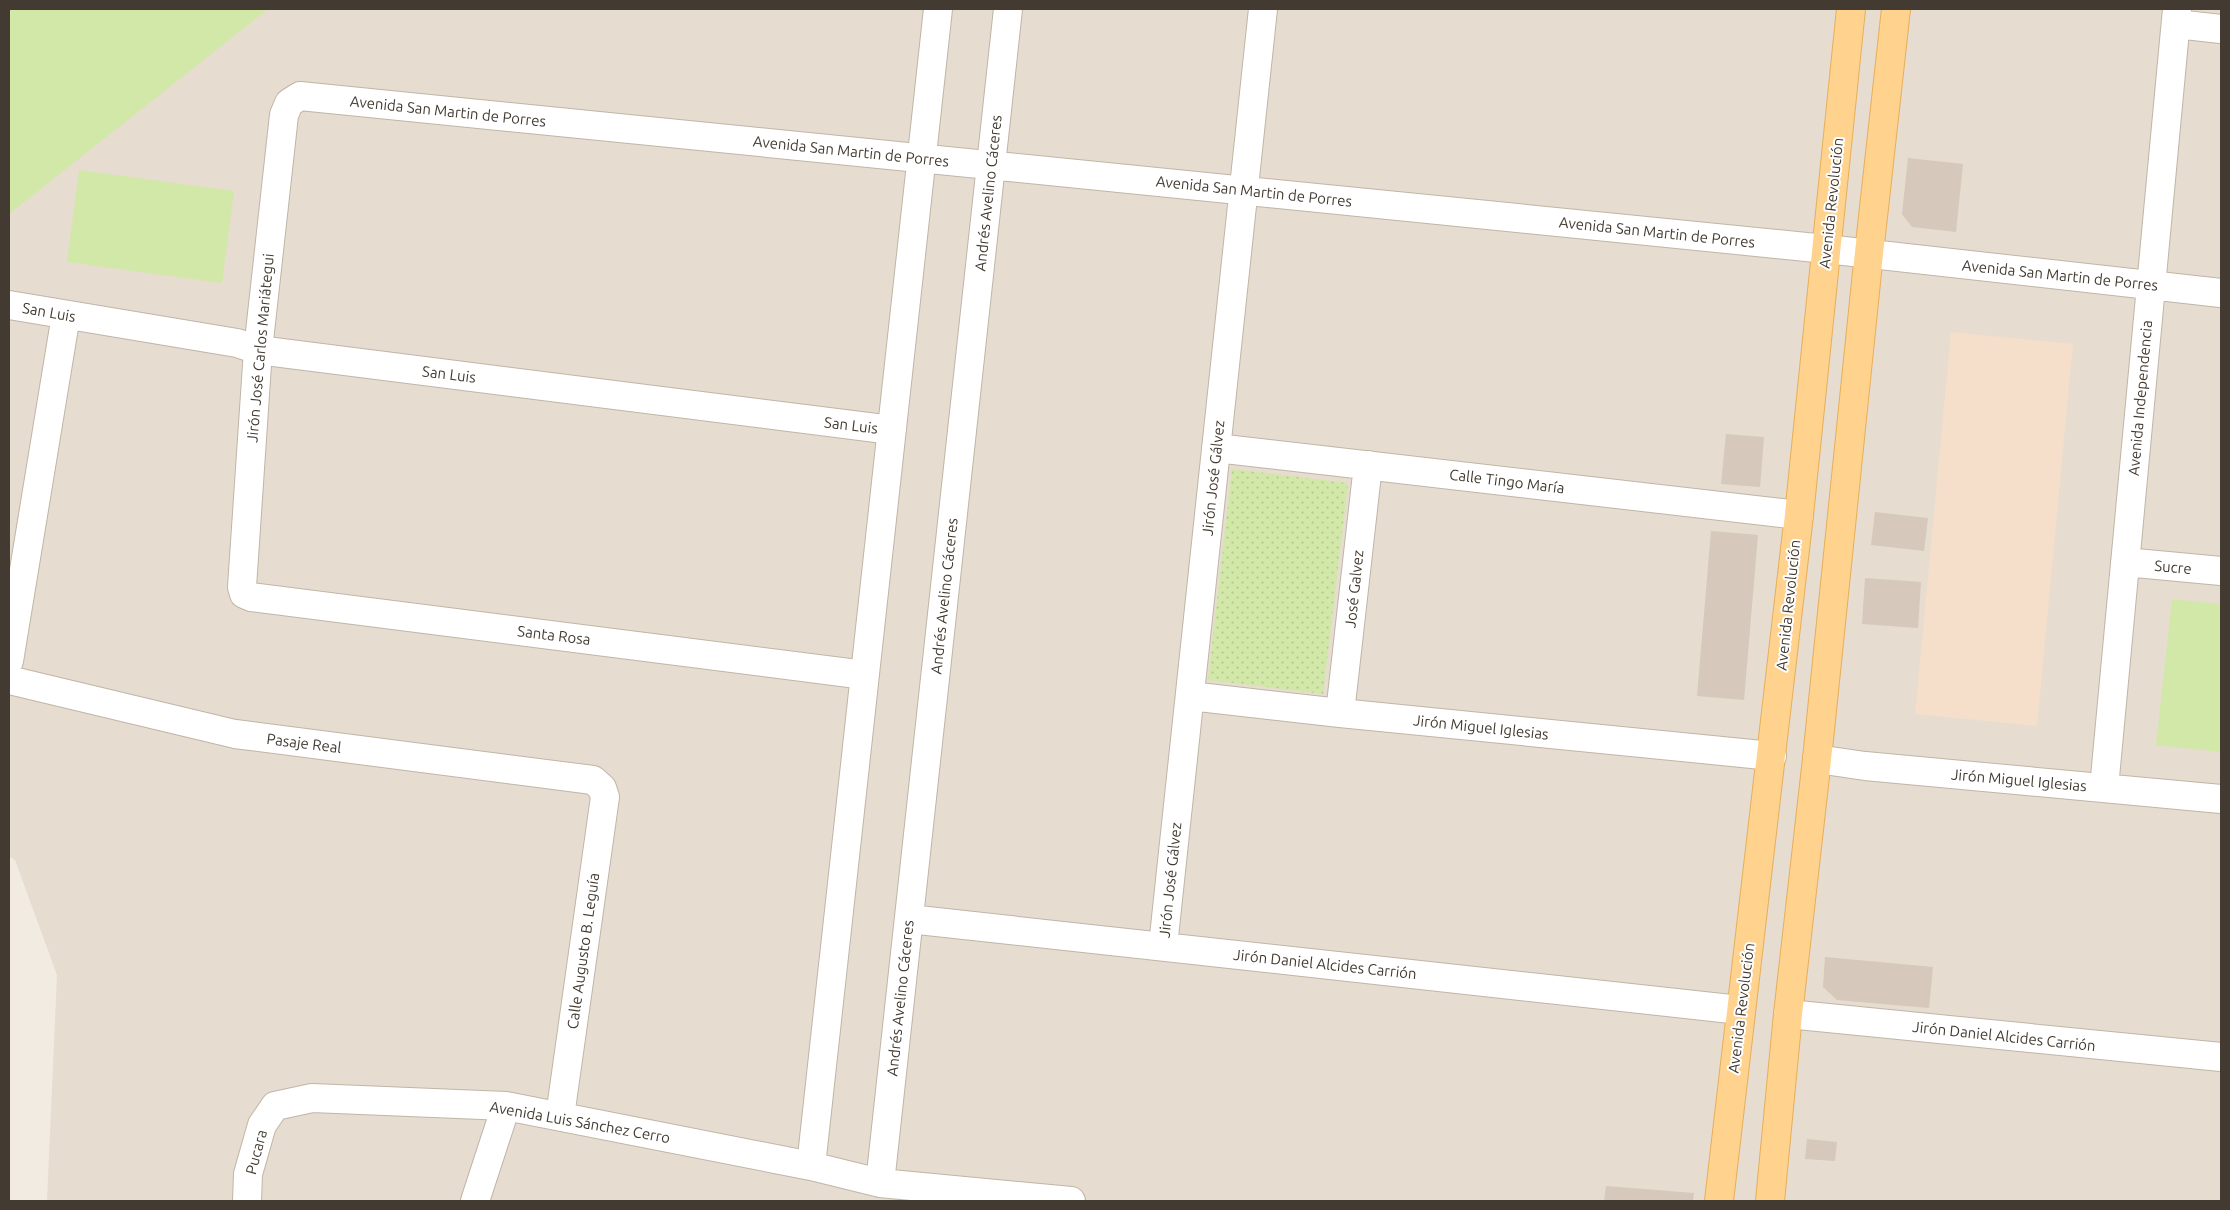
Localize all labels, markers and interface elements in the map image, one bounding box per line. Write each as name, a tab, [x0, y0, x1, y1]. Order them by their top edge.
street label: Avenida San Martin de Porres	[349, 92, 547, 130]
street label: Andrés Avelino Cáceres	[971, 114, 1005, 272]
street label: Avenida San Martin de Porres	[752, 132, 950, 170]
street label: Avenida Revolución	[1816, 137, 1846, 269]
street label: Avenida San Martin de Porres	[1155, 172, 1353, 210]
street label: Avenida San Martin de Porres	[1558, 213, 1756, 251]
street label: Jirón José Carlos Mariátegui	[243, 253, 277, 443]
street label: Avenida San Martin de Porres	[1961, 256, 2159, 294]
street label: San Luis	[21, 299, 77, 325]
street label: Avenida Independencia	[2125, 319, 2155, 477]
street label: San Luis	[421, 362, 477, 386]
street label: San Luis	[823, 413, 879, 437]
street label: Jirón José Gálvez	[1198, 419, 1228, 537]
street label: Calle Tingo María	[1448, 465, 1566, 497]
street label: Andrés Avelino Cáceres	[927, 517, 961, 675]
street label: Avenida Revolución	[1773, 539, 1803, 671]
street label: José Galvez	[1341, 549, 1367, 629]
street label: Sucre	[2154, 557, 2192, 577]
street label: Santa Rosa	[516, 622, 592, 648]
street label: Jirón Miguel Iglesias	[1412, 711, 1550, 743]
street label: Pasaje Real	[266, 730, 342, 756]
street label: Jirón Miguel Iglesias	[1950, 766, 2088, 794]
street label: Jirón José Gálvez	[1155, 821, 1185, 939]
street label: Calle Augusto B. Leguía	[564, 872, 602, 1030]
street label: Andrés Avelino Cáceres	[883, 919, 917, 1077]
street label: Avenida Revolución	[1725, 942, 1757, 1074]
street label: Jirón Daniel Alcides Carrión	[1233, 946, 1417, 982]
street label: Jirón Daniel Alcides Carrión	[1912, 1018, 2096, 1054]
street label: Avenida Luis Sánchez Cerro	[488, 1098, 672, 1146]
street label: Pucara	[242, 1128, 270, 1176]

